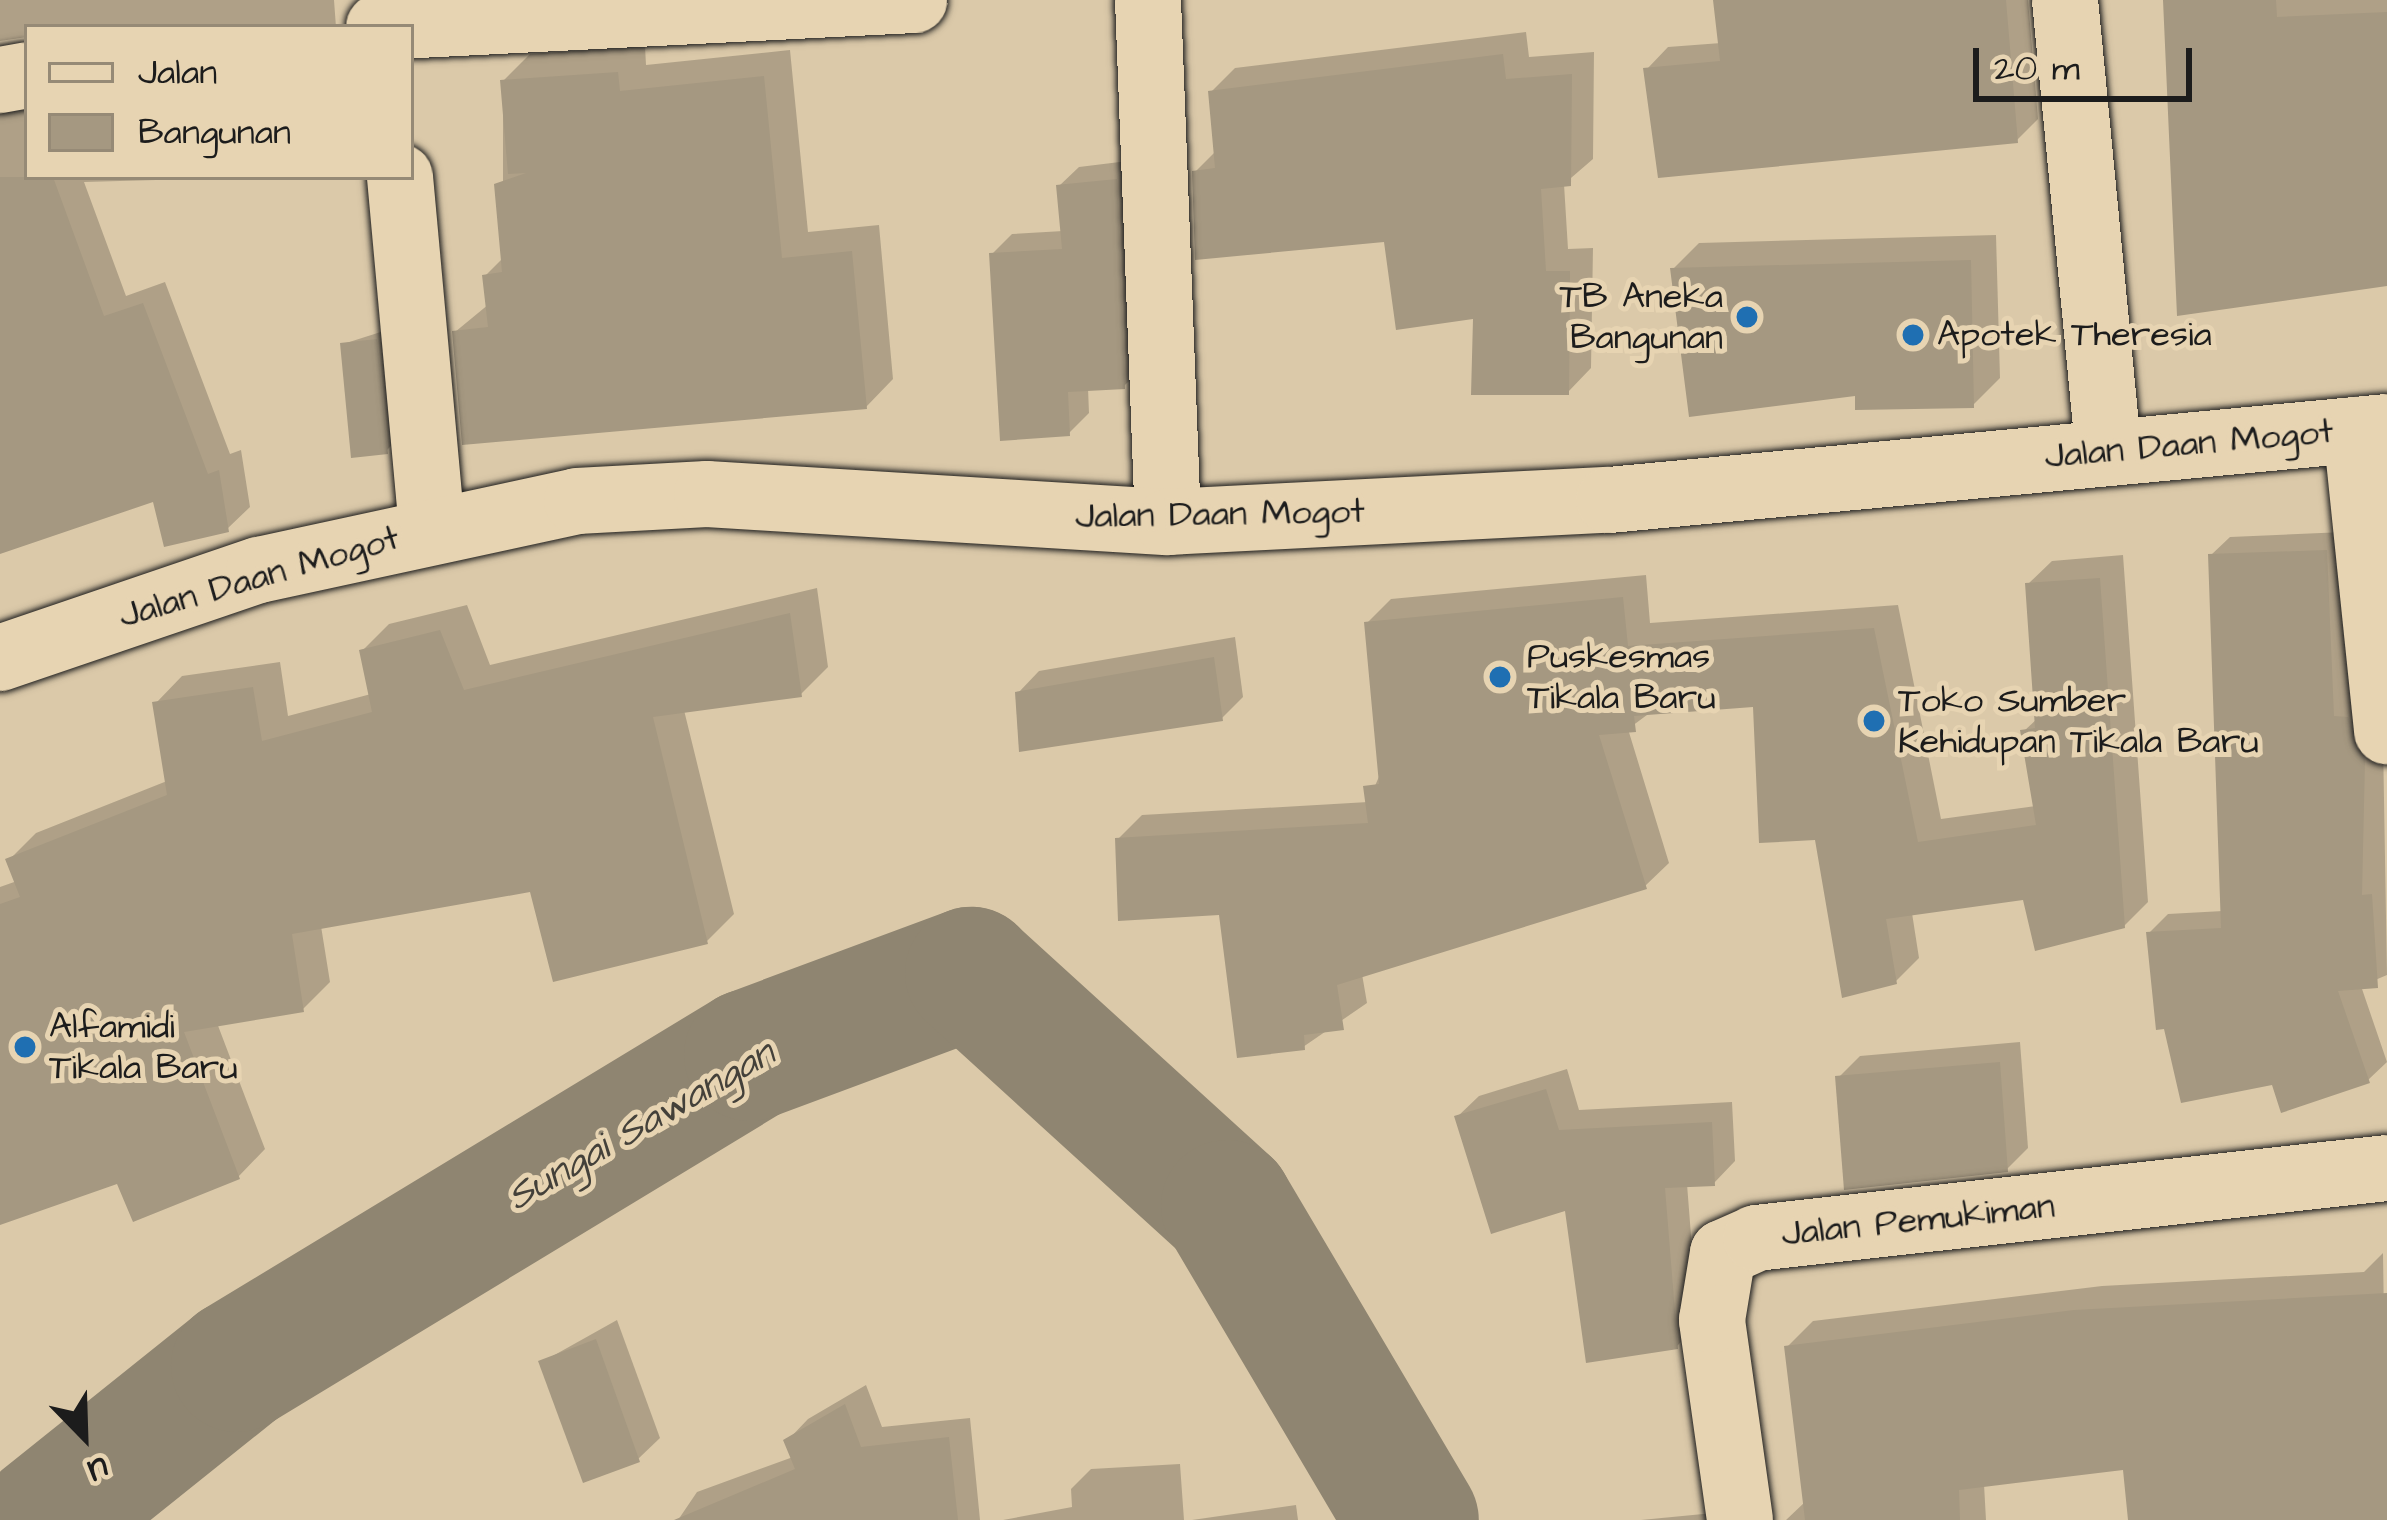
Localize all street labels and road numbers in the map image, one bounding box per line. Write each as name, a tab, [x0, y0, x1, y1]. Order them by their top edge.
street label: Jalan Daan Mogot	[2043, 410, 2335, 478]
street label: Jalan Daan Mogot	[1075, 490, 1365, 538]
street label: Jalan Daan Mogot	[114, 516, 404, 638]
street label: Jalan Pemukiman	[1779, 1184, 2057, 1256]

